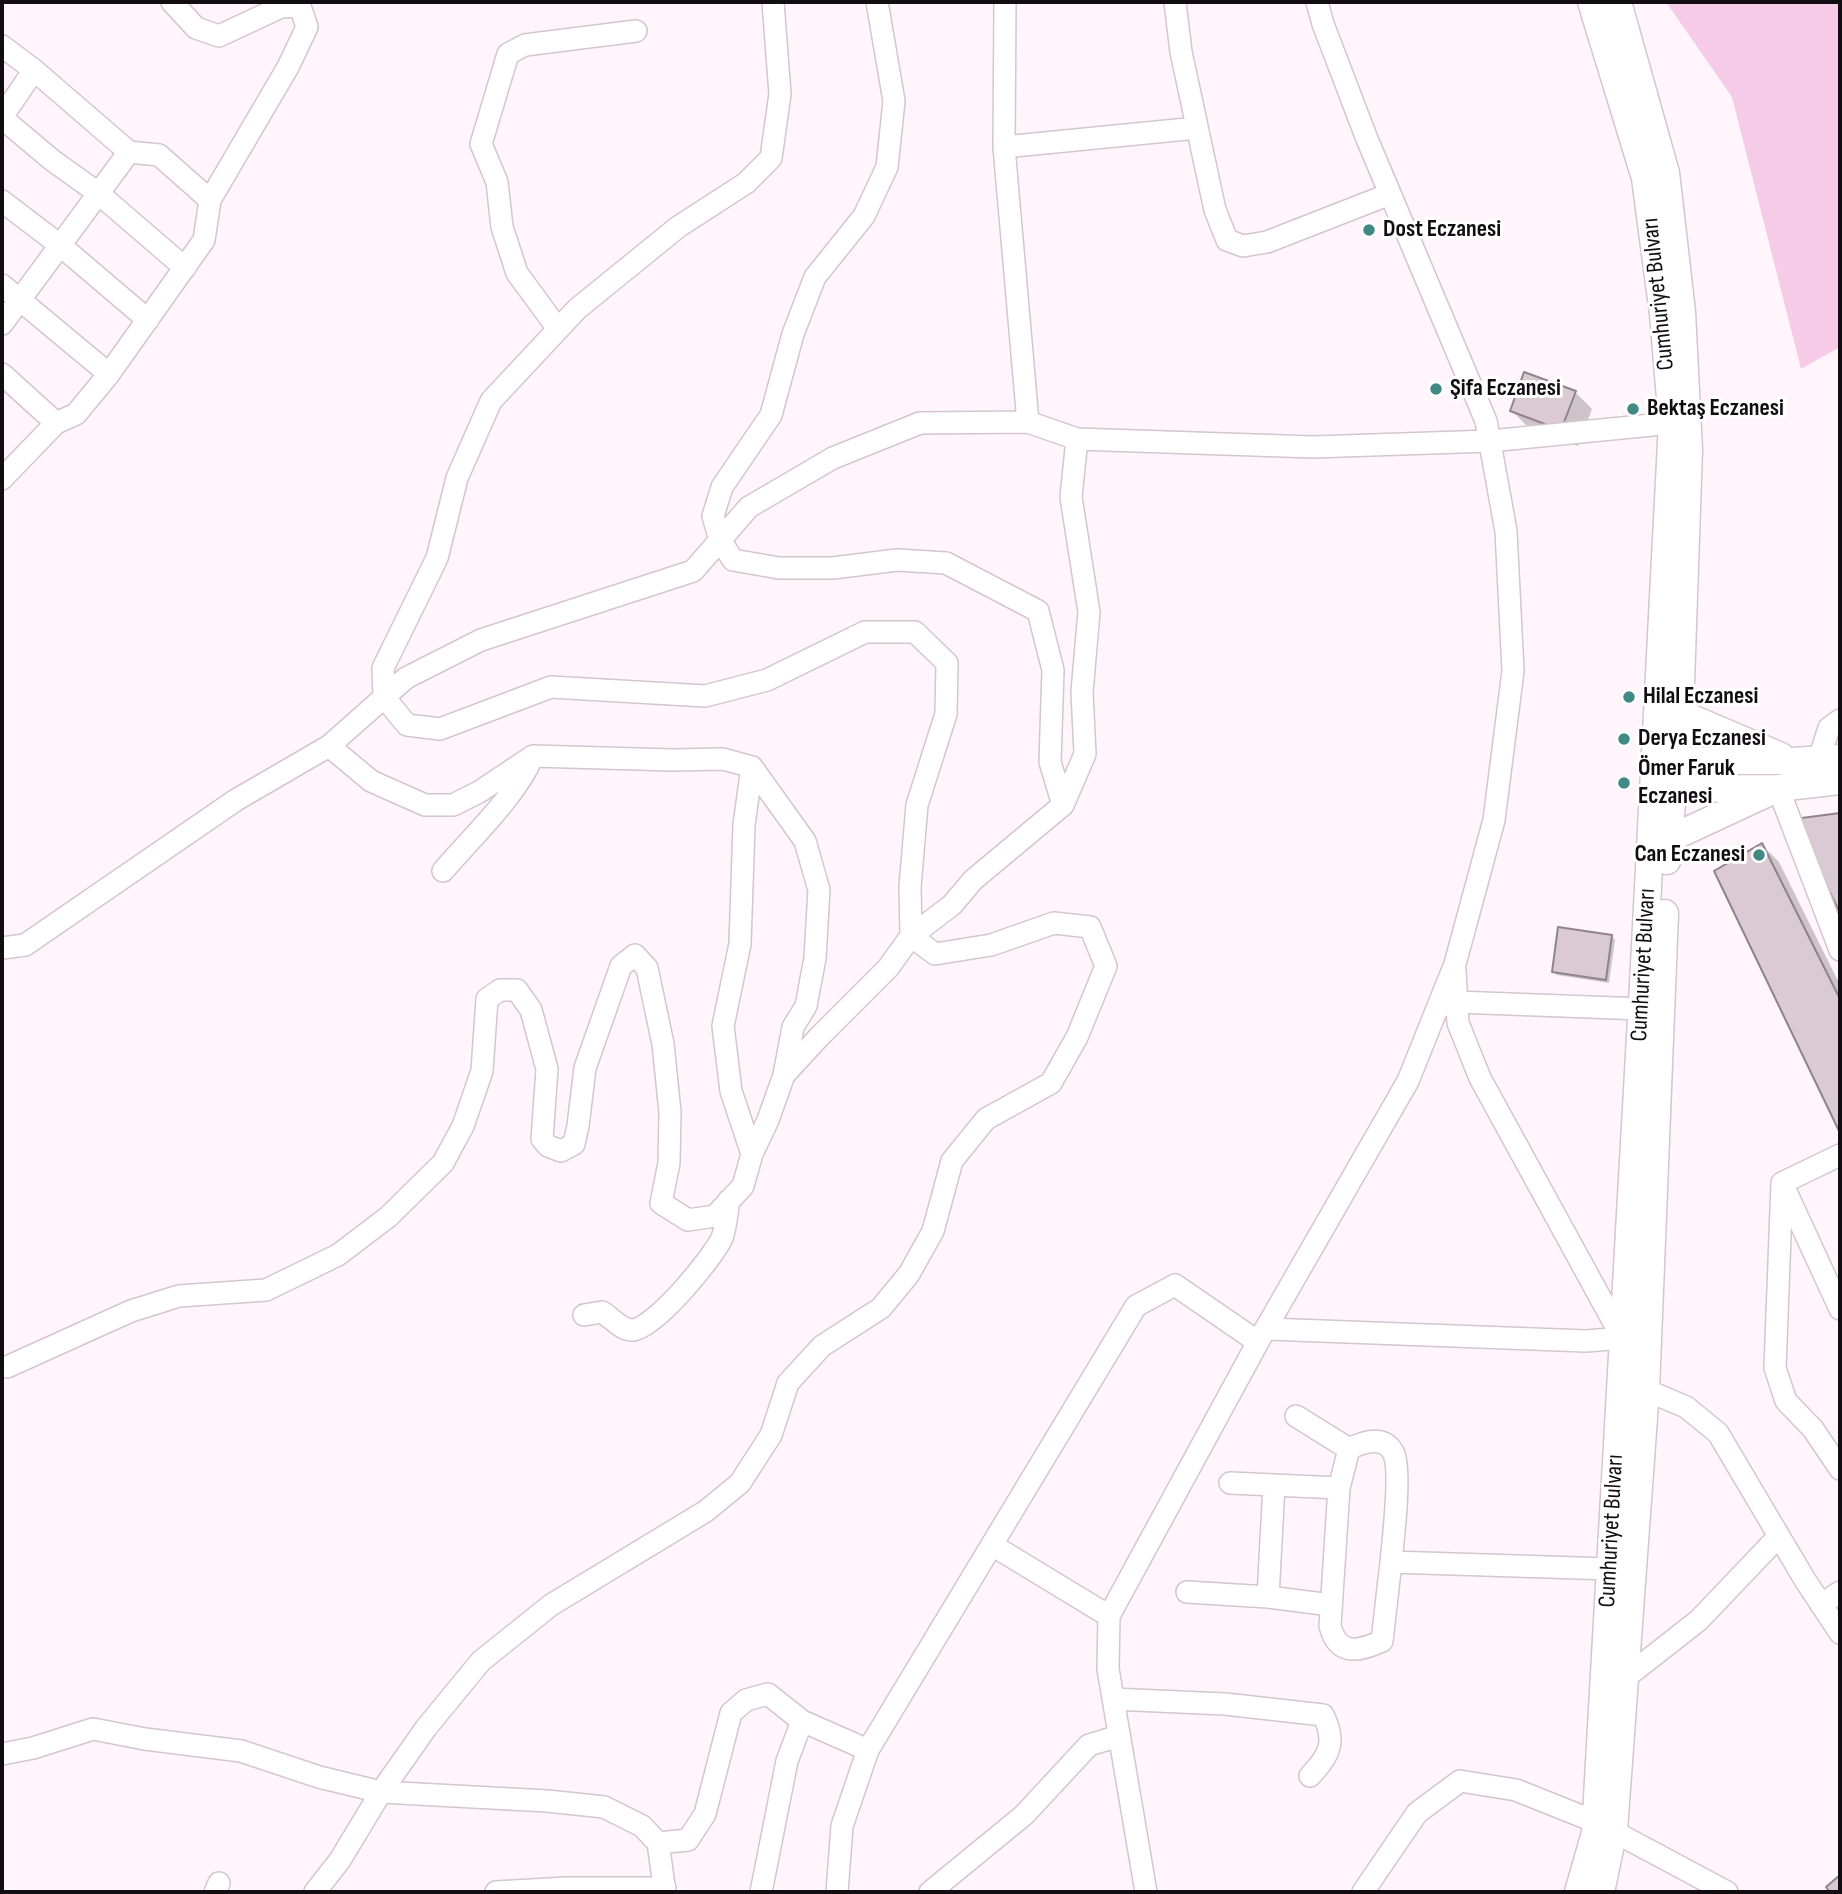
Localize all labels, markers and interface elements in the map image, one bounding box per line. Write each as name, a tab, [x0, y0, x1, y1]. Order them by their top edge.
place label: Dost Eczanesi	[1383, 216, 1501, 244]
street label: Cumhuriyet Bulvarı	[1637, 216, 1681, 372]
marker: Dost Eczanesi	[1361, 222, 1377, 238]
place label: Şifa Eczanesi	[1450, 375, 1561, 403]
marker: Şifa Eczanesi	[1428, 381, 1444, 397]
place label: Bektaş Eczanesi	[1647, 395, 1784, 423]
marker: Bektaş Eczanesi	[1625, 401, 1641, 417]
place label: Hilal Eczanesi	[1643, 683, 1758, 711]
marker: Hilal Eczanesi	[1621, 689, 1637, 705]
place label: Derya Eczanesi	[1638, 725, 1766, 753]
marker: Derya Eczanesi	[1616, 731, 1632, 747]
place label: Ömer Faruk Eczanesi	[1638, 755, 1735, 811]
marker: Ömer Faruk Eczanesi	[1616, 775, 1632, 791]
place label: Can Eczanesi	[1634, 841, 1745, 869]
marker: Can Eczanesi	[1751, 847, 1767, 863]
street label: Cumhuriyet Bulvarı	[1626, 888, 1662, 1042]
street label: Cumhuriyet Bulvarı	[1594, 1454, 1630, 1608]

